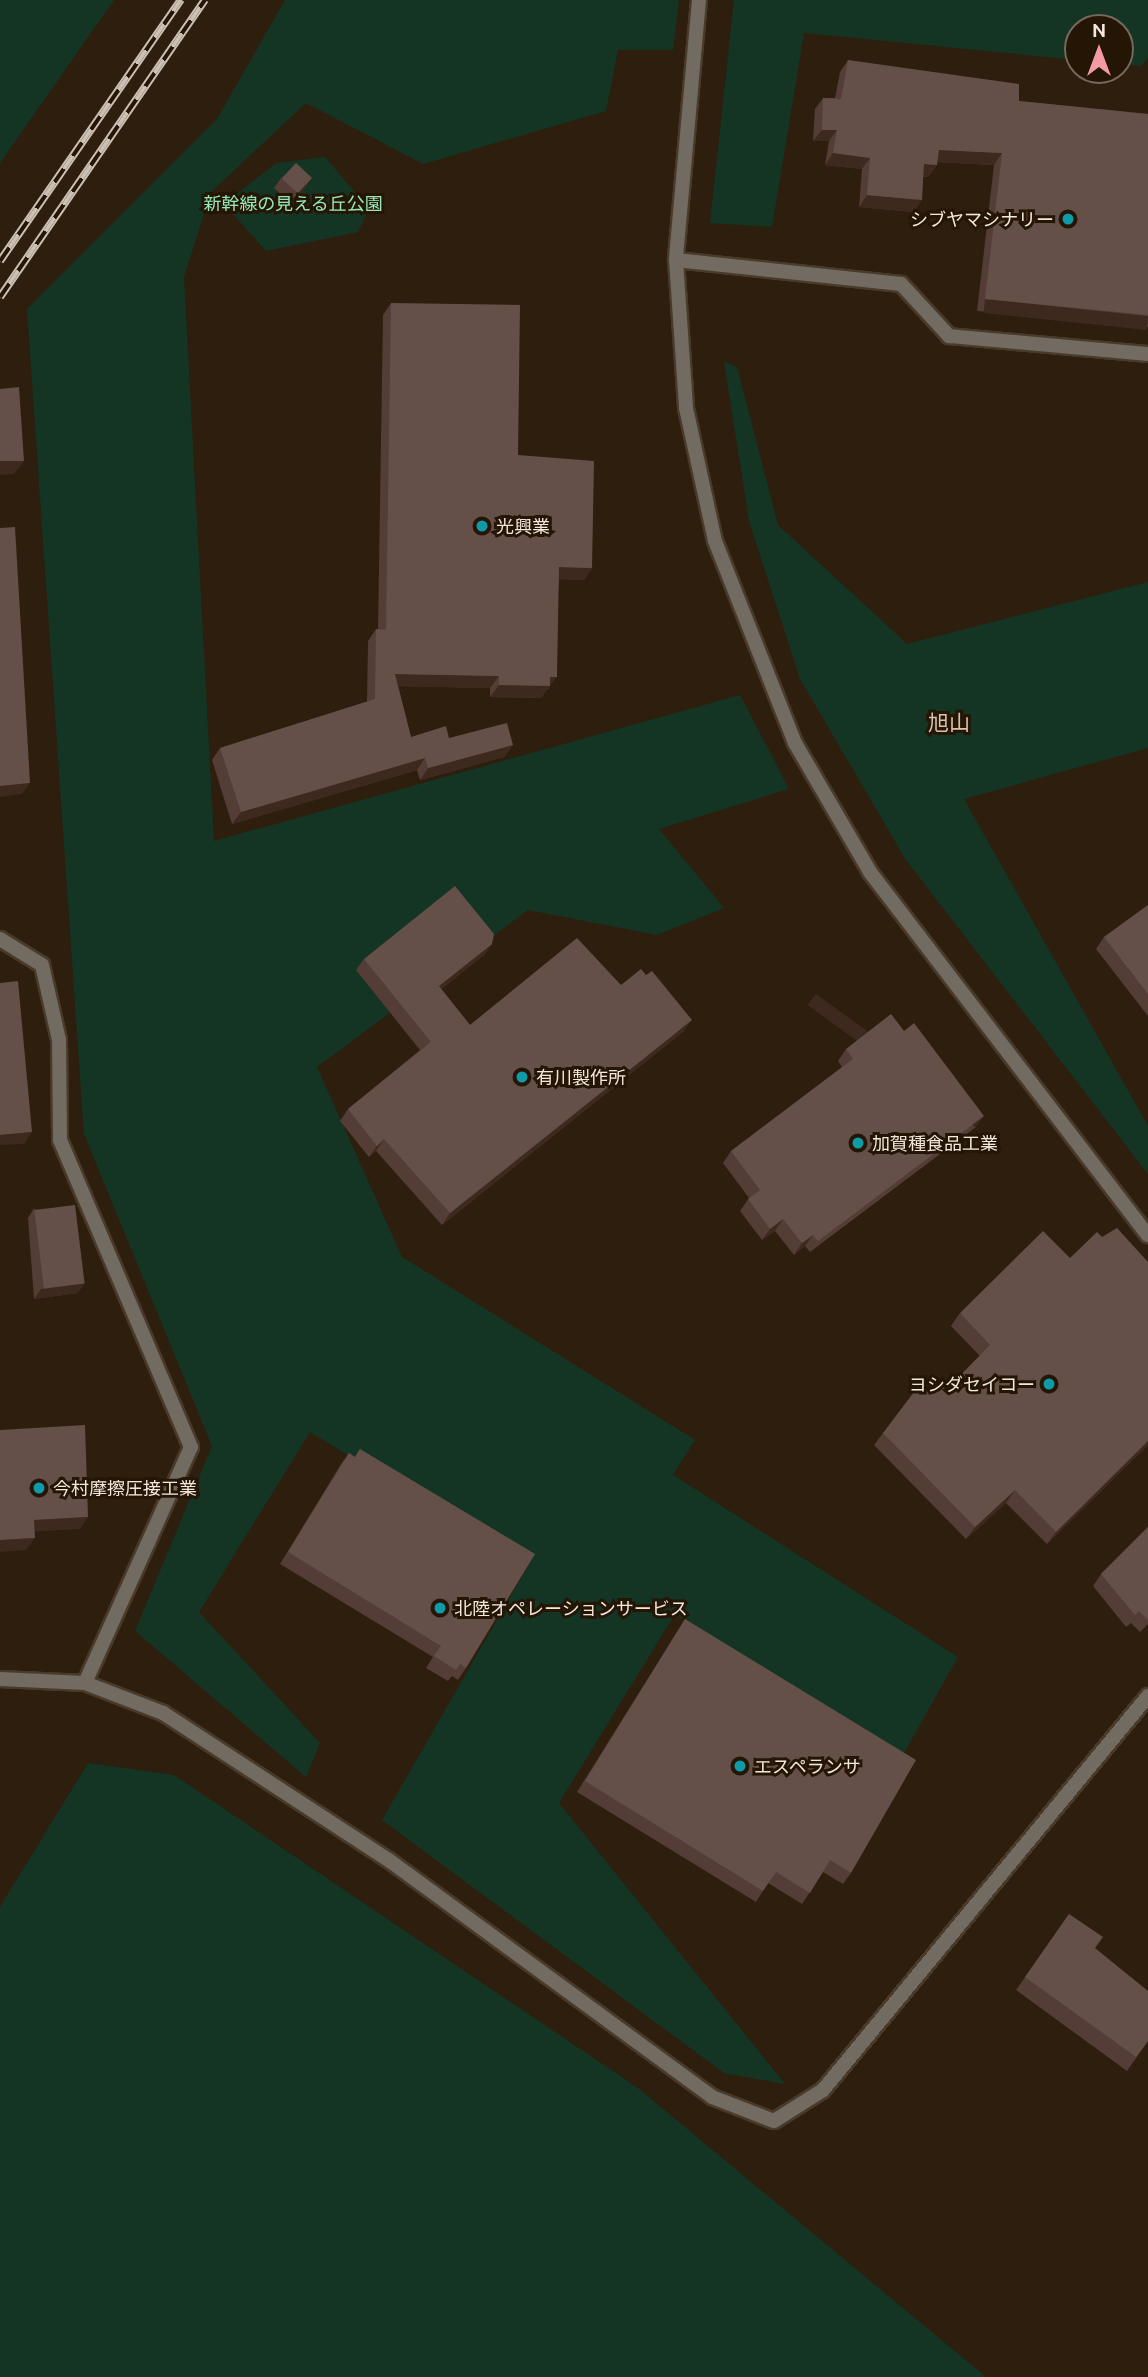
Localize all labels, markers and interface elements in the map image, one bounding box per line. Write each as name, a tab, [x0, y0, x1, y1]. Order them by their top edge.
north arrow	[1064, 14, 1134, 84]
text: N	[1092, 19, 1106, 41]
park label: 新幹線の見える丘公園	[203, 192, 383, 214]
place label: シブヤマシナリー	[910, 208, 1054, 230]
marker: シブヤマシナリー	[1060, 211, 1076, 227]
place label: 光興業	[496, 515, 550, 537]
marker: 光興業	[474, 518, 490, 534]
district label: 旭山	[928, 709, 970, 735]
place label: 有川製作所	[536, 1066, 626, 1088]
marker: 有川製作所	[514, 1069, 530, 1085]
place label: 加賀種食品工業	[872, 1132, 998, 1154]
marker: 加賀種食品工業	[850, 1135, 866, 1151]
place label: ヨシダセイコー	[909, 1373, 1035, 1395]
marker: ヨシダセイコー	[1041, 1376, 1057, 1392]
place label: 今村摩擦圧接工業	[53, 1477, 197, 1499]
marker: 今村摩擦圧接工業	[31, 1480, 47, 1496]
place label: 北陸オペレーションサービス	[454, 1597, 688, 1619]
marker: 北陸オペレーションサービス	[432, 1600, 448, 1616]
place label: エスペランサ	[754, 1755, 862, 1777]
marker: エスペランサ	[732, 1758, 748, 1774]

